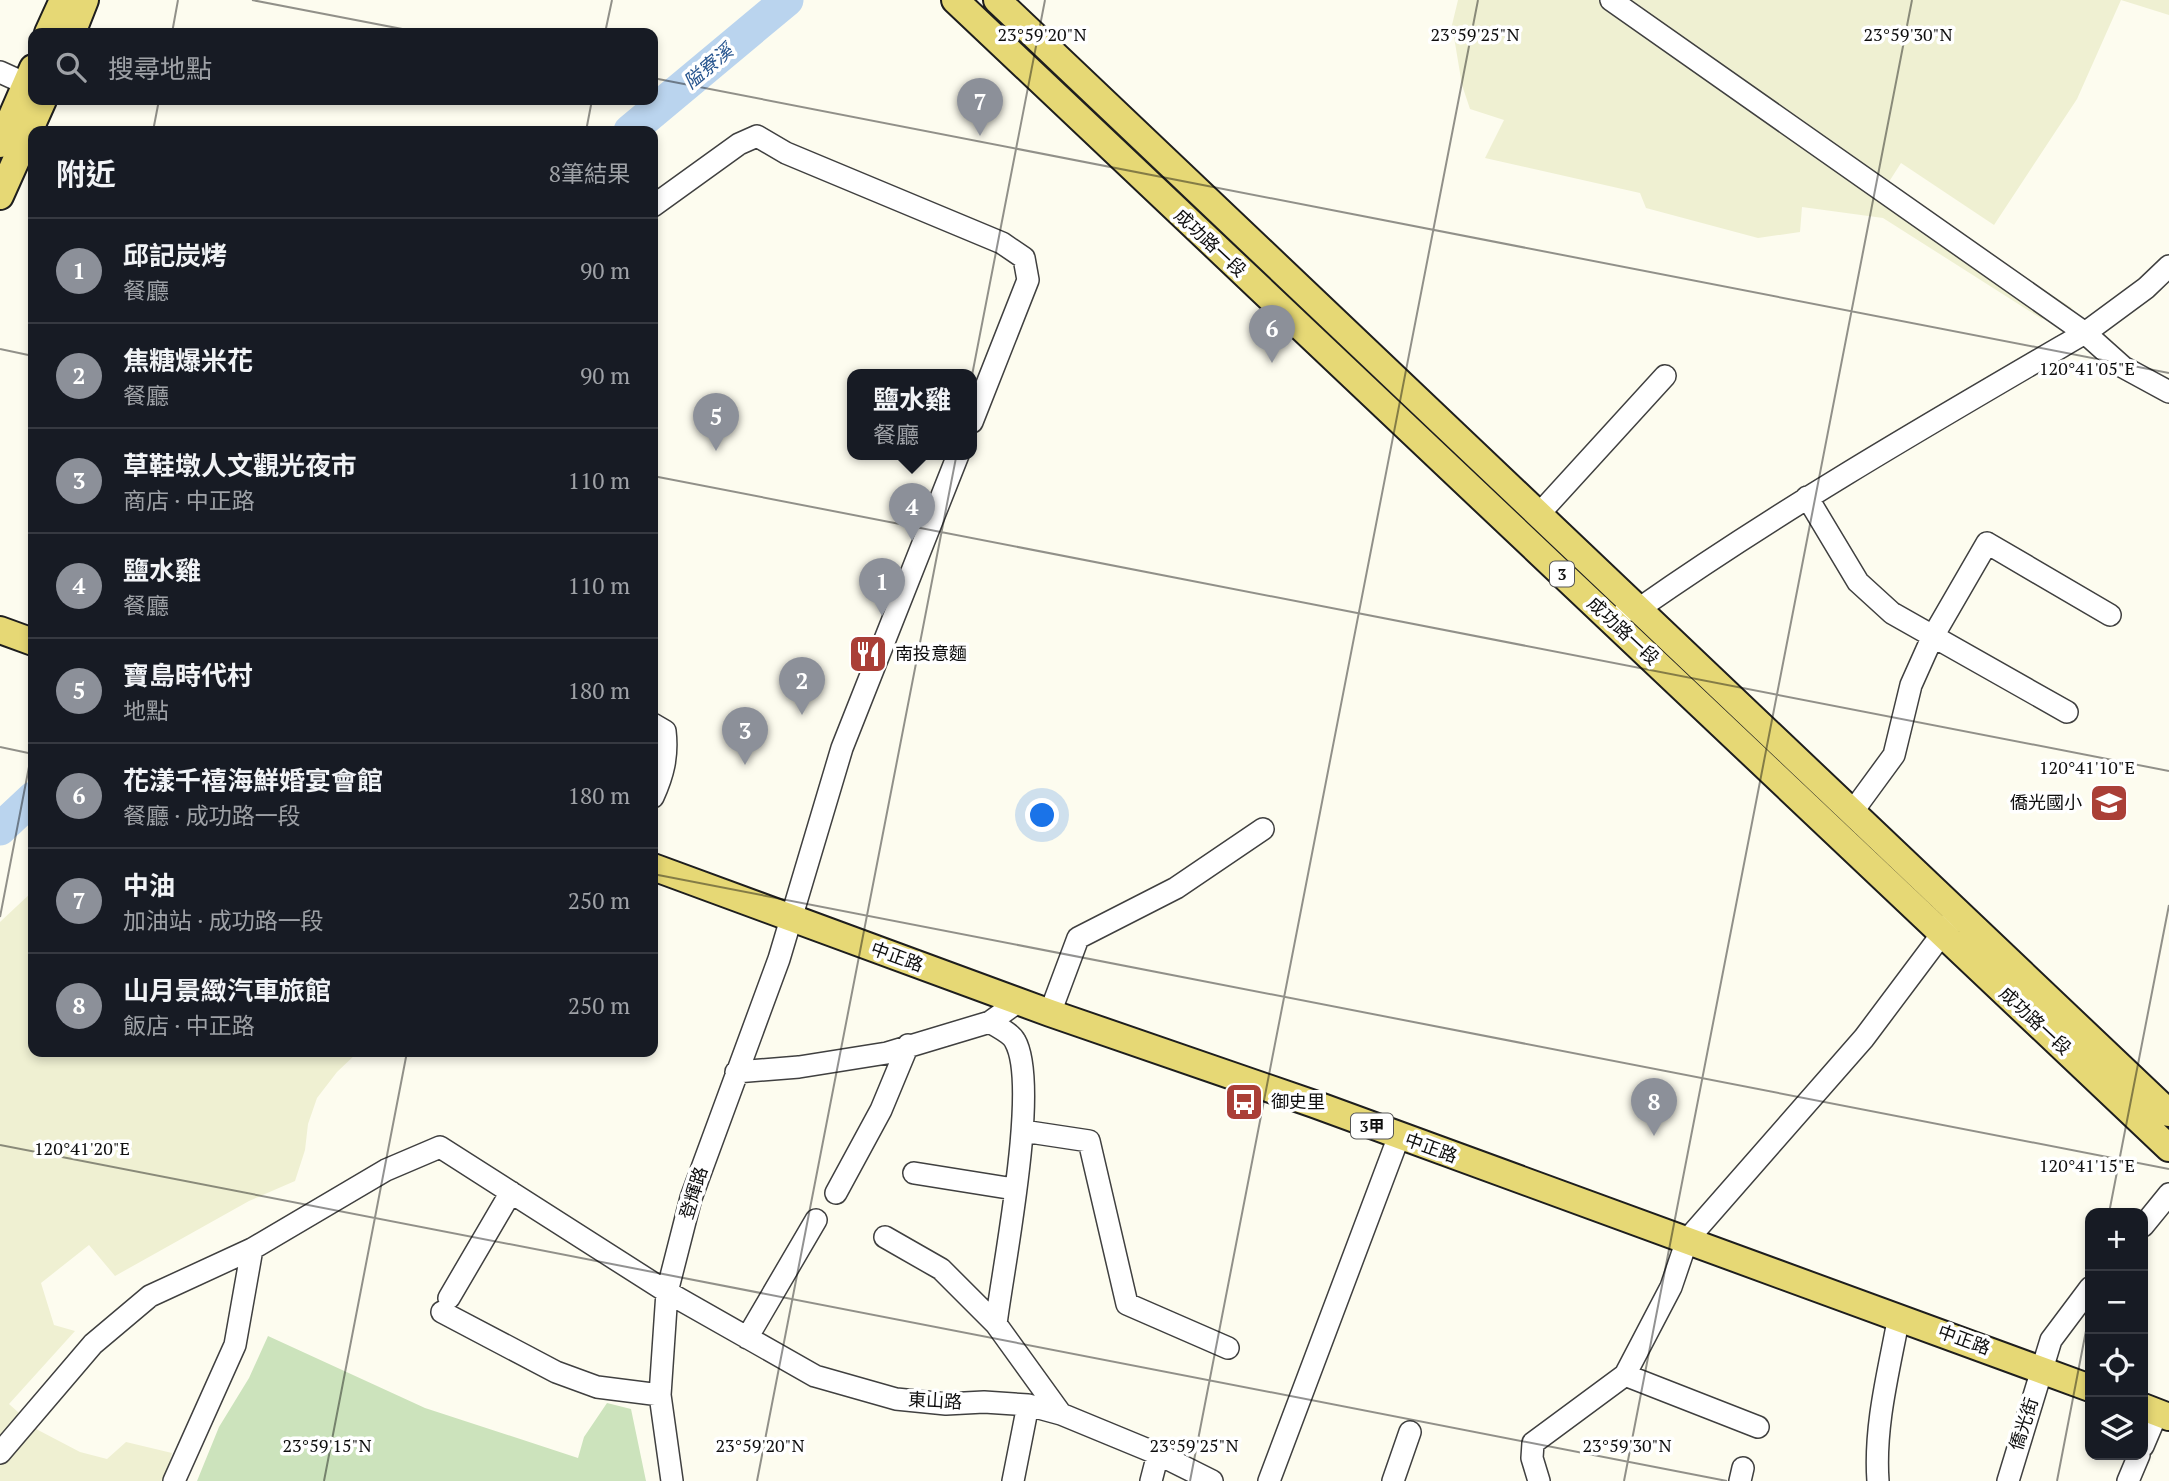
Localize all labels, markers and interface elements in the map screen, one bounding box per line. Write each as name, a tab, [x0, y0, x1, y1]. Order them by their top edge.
text: 23°59'20"N	[997, 22, 1087, 46]
text: 23°59'25"N	[1430, 22, 1520, 46]
text: 23°59'30"N	[1863, 22, 1953, 46]
search box	[28, 28, 658, 105]
water label: 隘寮溪	[678, 36, 740, 94]
icon: search	[52, 48, 90, 86]
text: 搜尋地點	[108, 51, 212, 85]
pin: 7	[957, 78, 1003, 136]
text: 附近	[56, 154, 116, 194]
text: 8筆結果	[549, 158, 630, 189]
street label: 成功路一段	[1170, 203, 1252, 282]
text: 邱記炭烤	[123, 238, 227, 272]
text: 1	[73, 255, 86, 286]
text: 90 m	[580, 255, 630, 286]
text: 餐廳	[123, 275, 169, 306]
pin: 6	[1249, 305, 1295, 363]
text: 焦糖爆米花	[123, 343, 253, 377]
text: 120°41'05"E	[2039, 356, 2135, 380]
text: 2	[73, 360, 86, 391]
text: 90 m	[580, 360, 630, 391]
popup	[847, 369, 977, 460]
text: 餐廳	[123, 380, 169, 411]
text: 鹽水雞	[873, 382, 951, 416]
pin: 5	[693, 393, 739, 451]
text: 餐廳	[873, 419, 919, 450]
text: 草鞋墩人文觀光夜市	[123, 448, 357, 482]
text: 3	[73, 465, 86, 496]
text: 110 m	[568, 465, 630, 496]
pin: 4	[889, 483, 935, 541]
text: 商店 · 中正路	[123, 485, 255, 516]
text: 鹽水雞	[123, 553, 201, 587]
pin: 1	[859, 558, 905, 616]
road number: 3	[1550, 562, 1574, 586]
text: 4	[73, 570, 86, 601]
text: 110 m	[568, 570, 630, 601]
text: 餐廳	[123, 590, 169, 621]
street label: 成功路一段	[1583, 591, 1665, 670]
restaurant icon: 南投意麵	[847, 633, 889, 675]
place label: 南投意麵	[895, 641, 967, 665]
pin: 2	[779, 657, 825, 715]
text: 寶島時代村	[123, 658, 253, 692]
text: 5	[73, 675, 86, 706]
text: 180 m	[568, 675, 630, 706]
text: 地點	[123, 695, 169, 726]
pin: 3	[722, 707, 768, 765]
text: 120°41'10"E	[2039, 755, 2135, 779]
text: 花漾千禧海鮮婚宴會館	[123, 763, 383, 797]
text: 6	[73, 780, 86, 811]
text: 180 m	[568, 780, 630, 811]
school or university icon: 僑光國小	[2088, 782, 2130, 824]
place label: 僑光國小	[2010, 790, 2082, 814]
your location	[1025, 798, 1059, 832]
text: 餐廳 · 成功路一段	[123, 800, 301, 831]
text: 中油	[123, 868, 175, 902]
text: 7	[73, 885, 86, 916]
text: 250 m	[568, 885, 630, 916]
text: 加油站 · 成功路一段	[123, 905, 324, 936]
street label: 中正路	[868, 936, 927, 977]
text: 山月景緻汽車旅館	[123, 973, 331, 1007]
street label: 成功路一段	[1995, 981, 2077, 1060]
text: 8	[73, 990, 86, 1021]
text: 250 m	[568, 990, 630, 1021]
text: 飯店 · 中正路	[123, 1010, 255, 1041]
pin: 8	[1631, 1078, 1677, 1136]
bus stop icon: 御史里	[1223, 1081, 1265, 1123]
place label: 御史里	[1271, 1089, 1325, 1113]
road number: 3甲	[1351, 1114, 1393, 1138]
street label: 中正路	[1402, 1127, 1461, 1168]
text: 120°41'20"E	[34, 1136, 130, 1160]
text: 120°41'15"E	[2039, 1153, 2135, 1177]
street label: 登輝路	[674, 1163, 712, 1222]
map controls	[2085, 1208, 2148, 1460]
button: +	[2085, 1208, 2148, 1271]
button: −	[2085, 1271, 2148, 1334]
street label: 中正路	[1935, 1319, 1994, 1360]
button: locate	[2085, 1334, 2148, 1397]
street label: 東山路	[907, 1387, 963, 1413]
street label: 僑光街	[2003, 1394, 2043, 1453]
button: layers	[2085, 1397, 2148, 1460]
text: 23°59'15"N	[282, 1433, 372, 1457]
text: 23°59'20"N	[715, 1433, 805, 1457]
text: 23°59'25"N	[1149, 1433, 1239, 1457]
text: 23°59'30"N	[1582, 1433, 1672, 1457]

